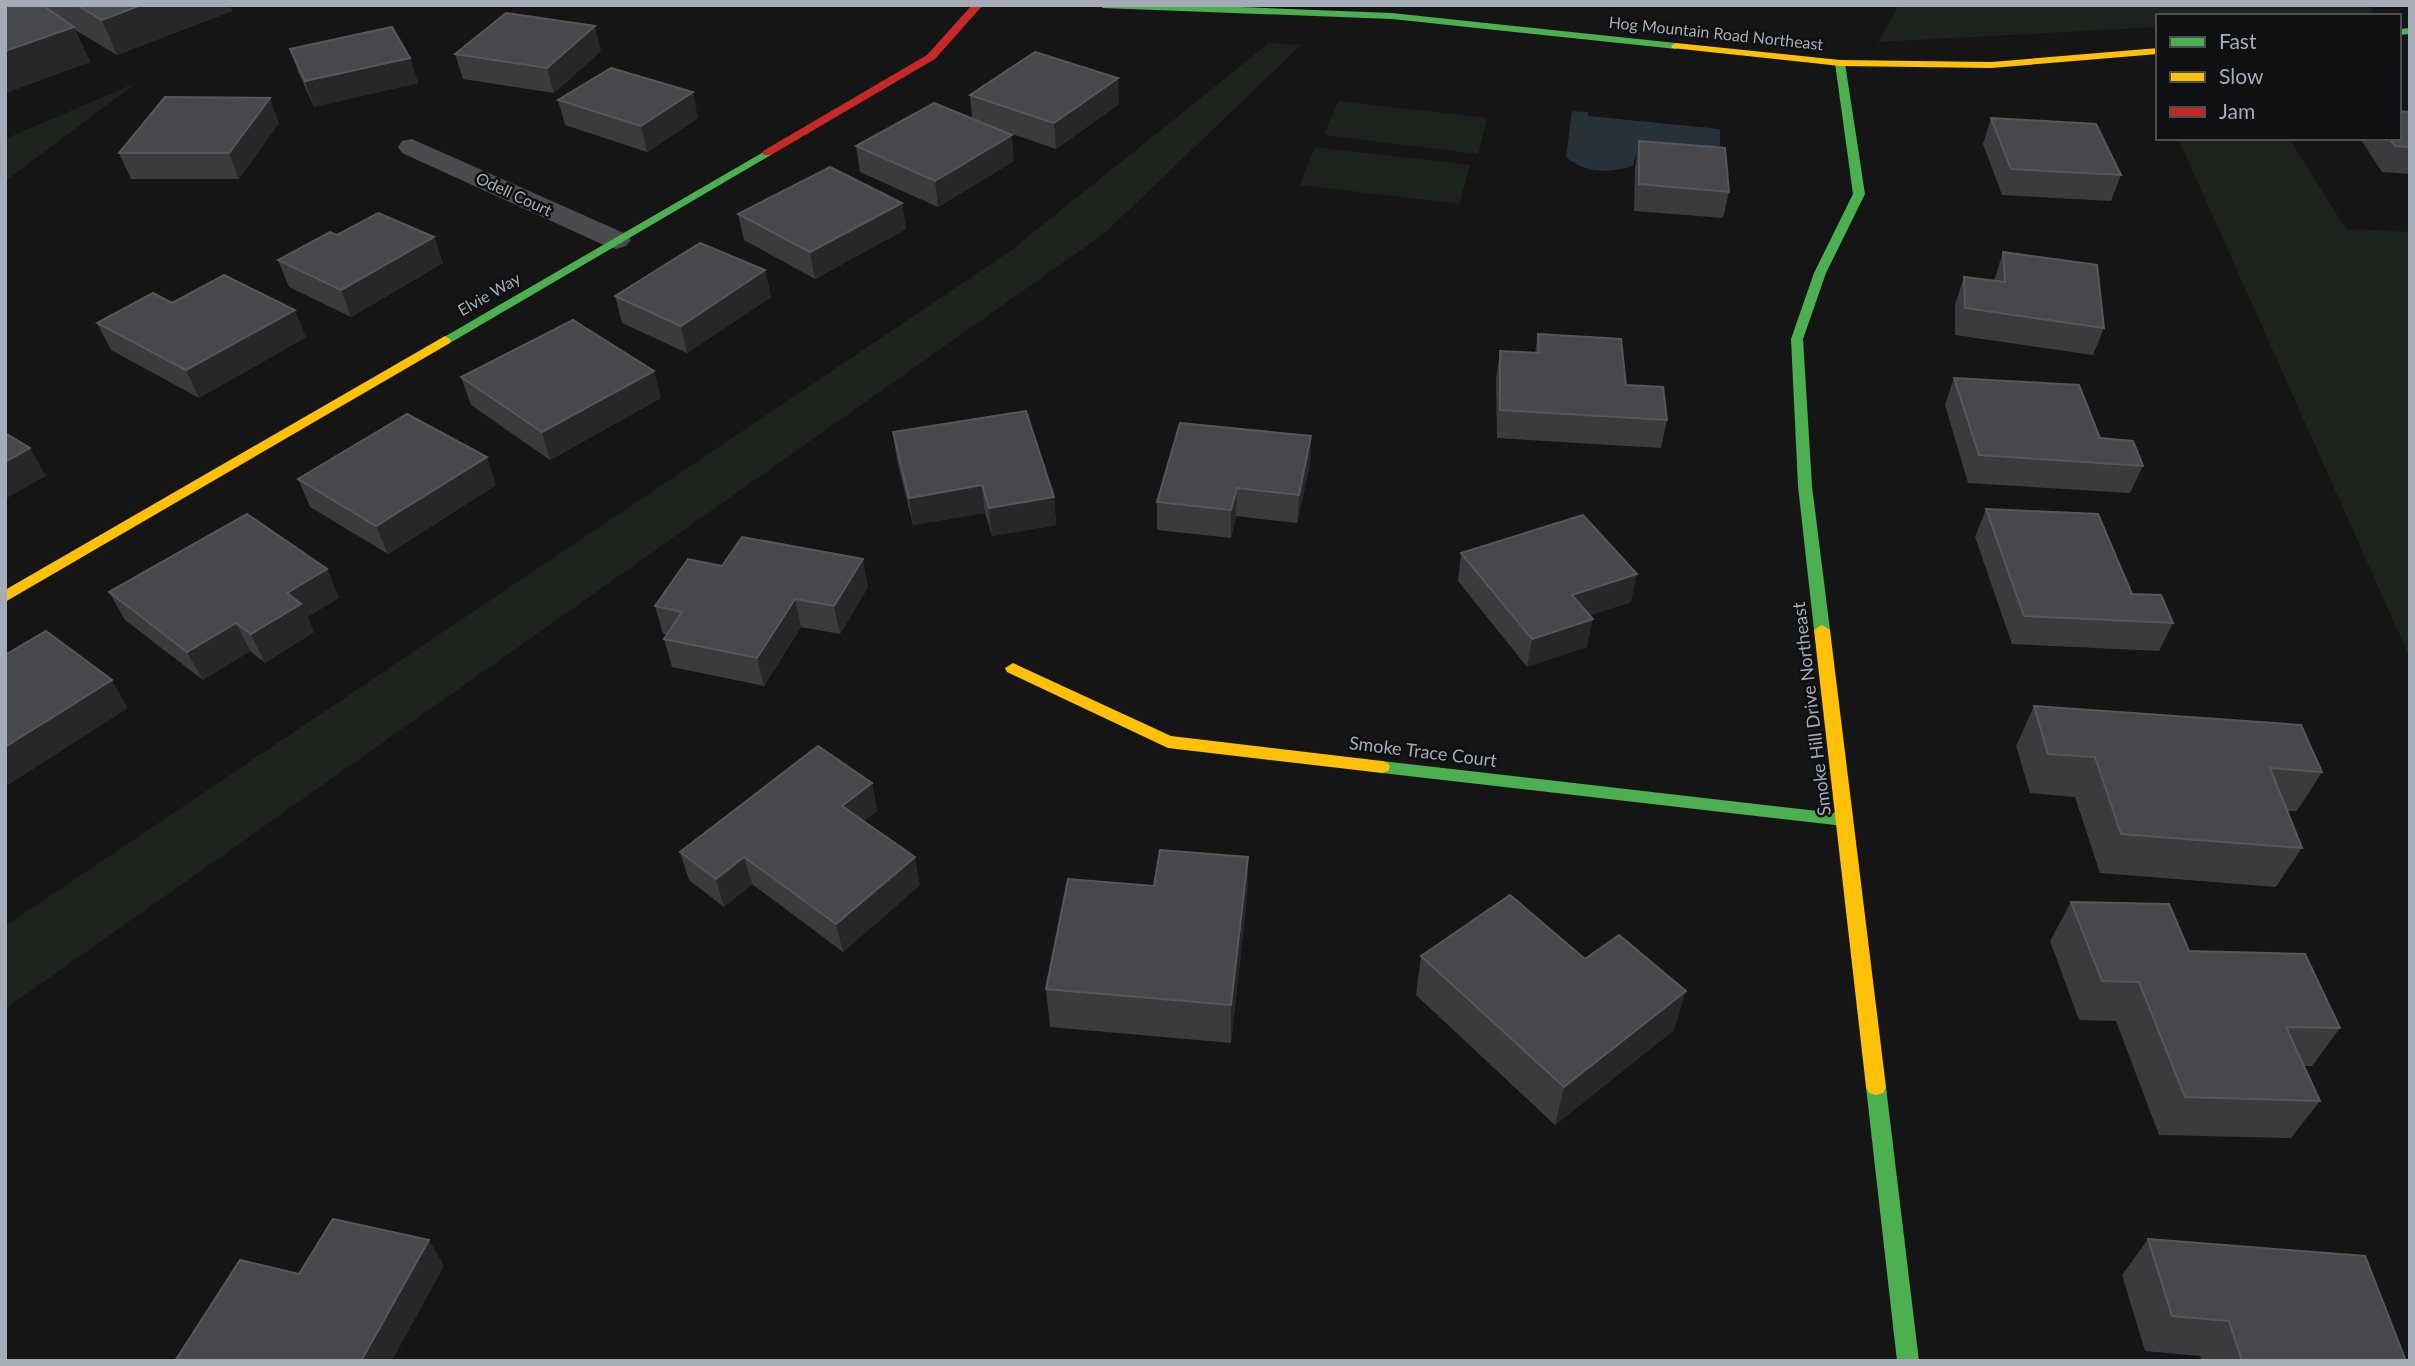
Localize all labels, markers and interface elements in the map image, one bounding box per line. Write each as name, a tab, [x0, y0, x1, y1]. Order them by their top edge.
street label: Hog Mountain Road Northeast	[1608, 12, 1824, 53]
legend	[2156, 14, 2401, 140]
text: Fast	[2219, 28, 2257, 53]
text: Slow	[2219, 63, 2264, 88]
text: Jam	[2219, 98, 2255, 123]
street label: Odell Court	[473, 168, 556, 220]
street label: Elvie Way	[454, 268, 524, 319]
street label: Smoke Hill Drive Northeast	[1787, 600, 1835, 817]
street label: Smoke Trace Court	[1348, 731, 1499, 771]

